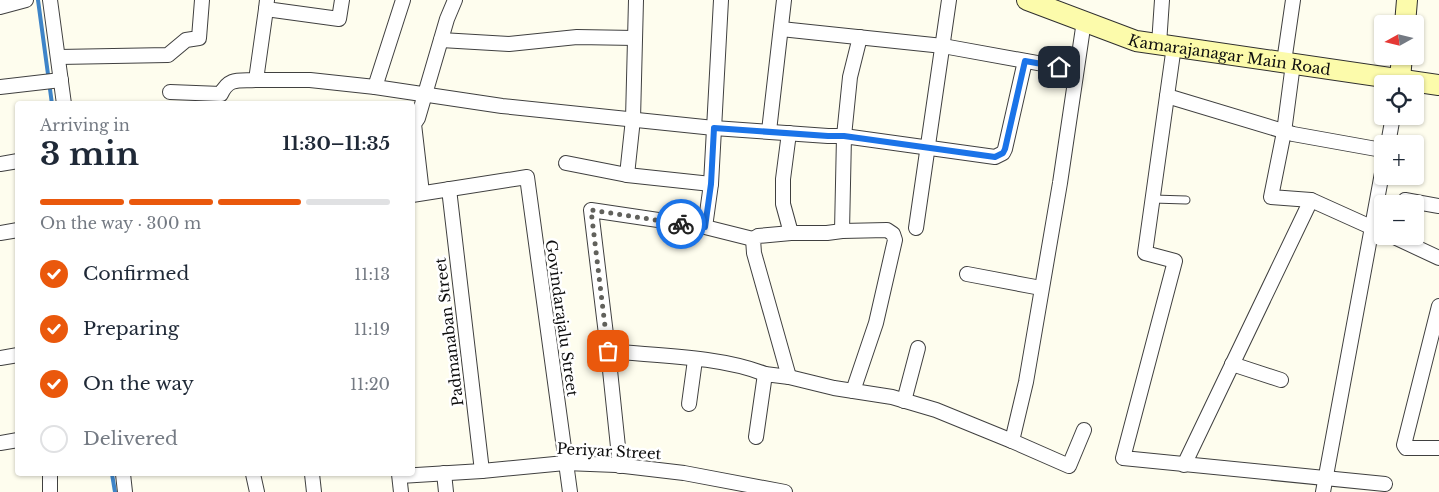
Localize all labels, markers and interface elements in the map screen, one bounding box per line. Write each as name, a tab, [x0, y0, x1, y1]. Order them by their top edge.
north arrow	[1374, 15, 1424, 65]
map controls	[1374, 15, 1424, 245]
street label: Kamarajanagar Main Road	[1126, 29, 1332, 79]
pin	[1038, 46, 1080, 88]
icon: home	[1045, 53, 1073, 81]
button: locate	[1374, 75, 1424, 125]
text: Arriving in	[40, 115, 130, 135]
text: 11:30–11:35	[282, 132, 390, 155]
text: 3 min	[40, 134, 139, 174]
button: +	[1374, 135, 1424, 185]
button: −	[1374, 195, 1424, 245]
courier	[656, 199, 706, 249]
icon: bike	[667, 210, 695, 238]
text: On the way · 300 m	[40, 213, 201, 233]
street label: Govindarajalu Street	[542, 238, 582, 398]
street label: Padmanaban Street	[430, 256, 468, 407]
icon: check	[40, 260, 68, 288]
text: Confirmed	[83, 262, 189, 285]
text: 11:13	[354, 264, 390, 284]
icon: check	[40, 315, 68, 343]
text: Preparing	[83, 317, 179, 340]
text: 11:19	[354, 319, 390, 339]
pin	[587, 330, 629, 372]
icon: bag	[594, 337, 622, 365]
icon: check	[40, 370, 68, 398]
text: On the way	[83, 372, 194, 395]
text: 11:20	[350, 374, 390, 394]
text: Delivered	[83, 427, 178, 450]
street label: Periyar Street	[556, 439, 662, 463]

